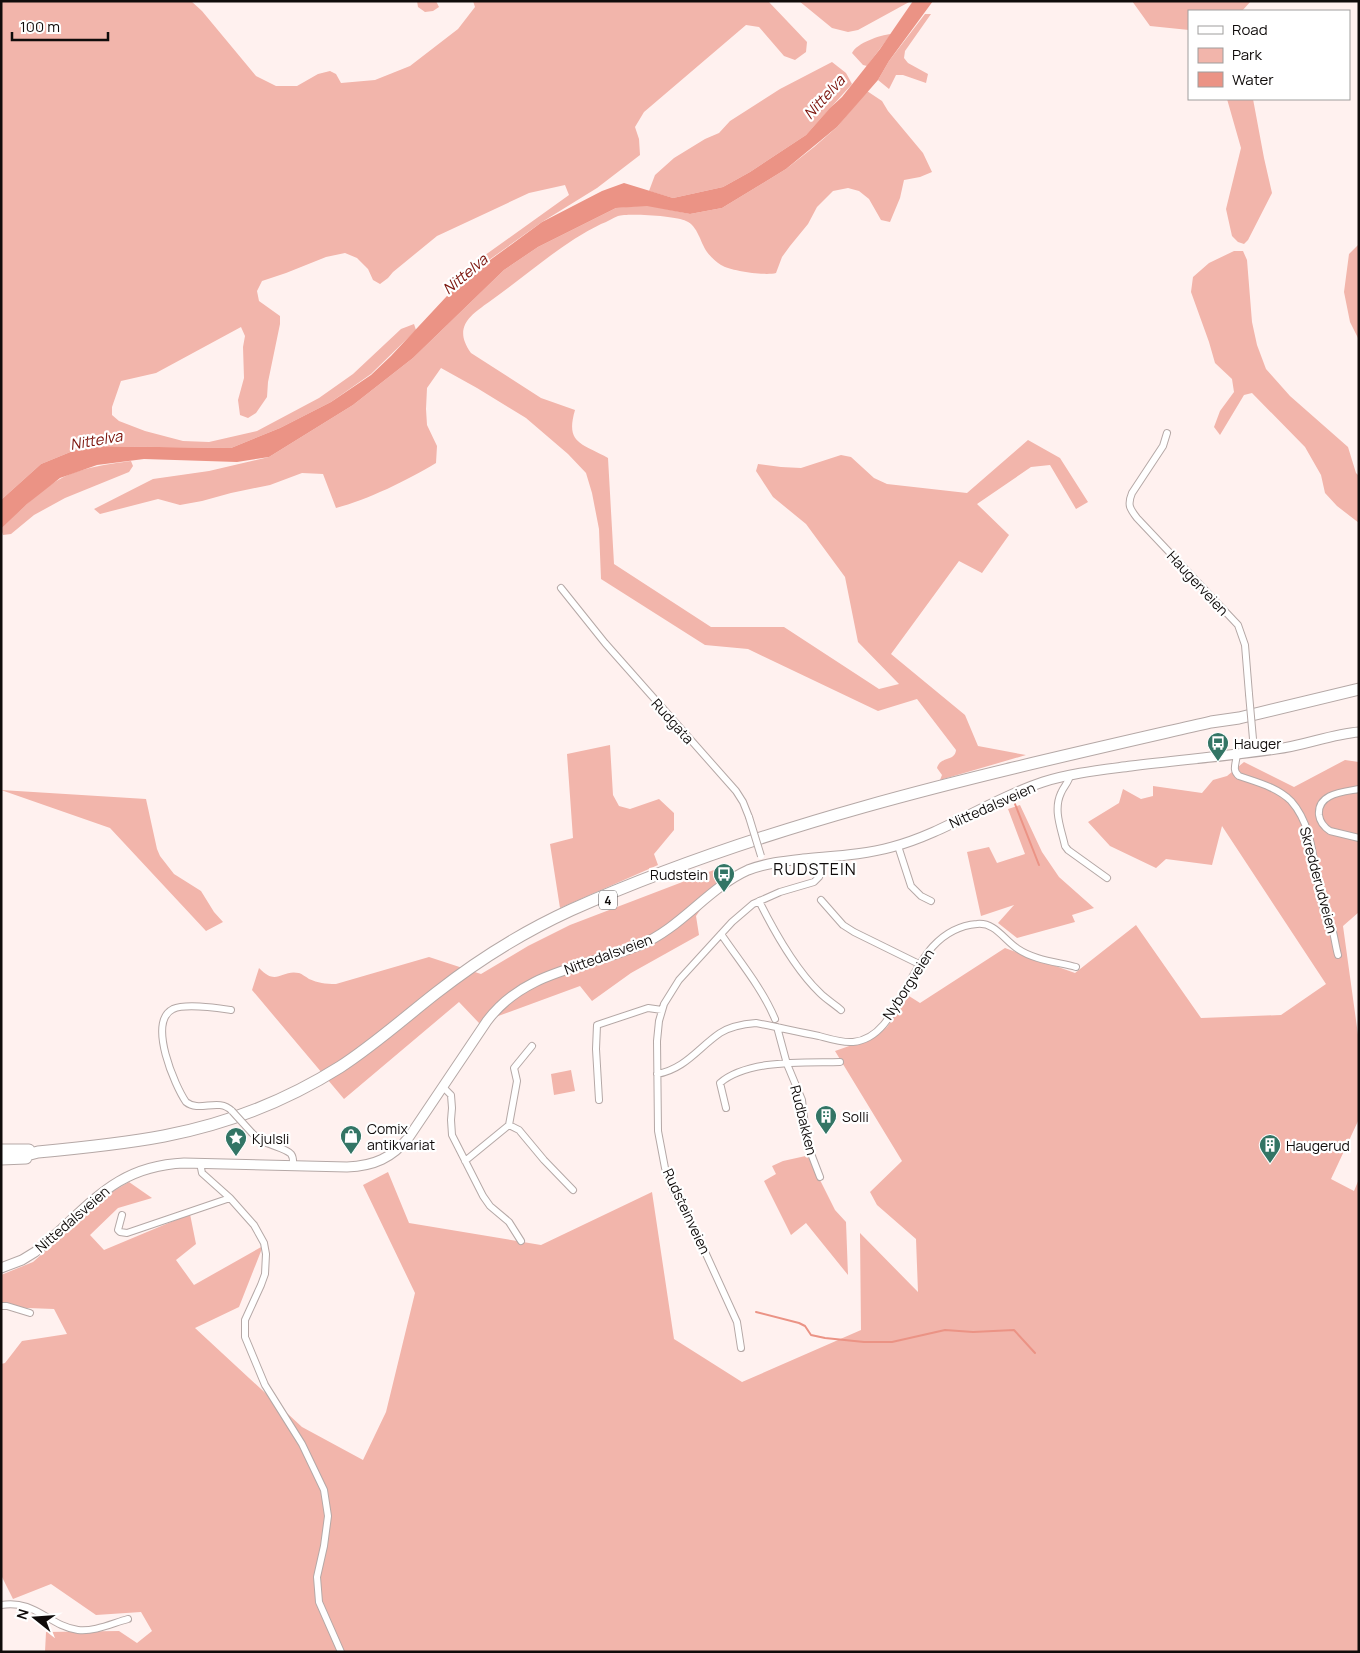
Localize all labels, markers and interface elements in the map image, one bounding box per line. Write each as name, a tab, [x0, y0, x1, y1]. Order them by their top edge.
scale bar	[12, 10, 109, 42]
legend	[1188, 10, 1350, 100]
text: 100 m	[20, 16, 60, 37]
text: Road	[1232, 19, 1268, 40]
text: Park	[1232, 44, 1262, 65]
text: Water	[1232, 69, 1274, 90]
water label: Nittelva	[799, 70, 850, 124]
water label: Nittelva	[438, 249, 492, 299]
water label: Nittelva	[68, 425, 124, 455]
street label: Haugerveien	[1163, 547, 1233, 619]
street label: Rudgata	[648, 694, 698, 748]
bus stop icon: Hauger	[1206, 731, 1230, 762]
place label: Hauger	[1234, 734, 1281, 753]
street label: Nittedalsveien	[946, 778, 1038, 832]
street label: Skredderudveien	[1296, 825, 1342, 935]
district label: RUDSTEIN	[773, 858, 857, 880]
bus stop icon: Rudstein	[712, 862, 736, 893]
place label: Rudstein	[650, 865, 708, 884]
road number: 4	[599, 890, 617, 910]
street label: Nittedalsveien	[561, 929, 655, 979]
street label: Nyborgveien	[878, 945, 938, 1023]
street label: Rudbakken	[786, 1083, 822, 1157]
building icon: Solli	[814, 1104, 838, 1135]
place label: Solli	[842, 1107, 869, 1126]
place label: Comix antikvariat	[367, 1119, 435, 1154]
shop icon: Comix antikvariat	[339, 1124, 363, 1155]
place icon: Kjulsli	[224, 1126, 248, 1157]
place label: Kjulsli	[252, 1129, 289, 1148]
building icon: Haugerud	[1258, 1133, 1282, 1164]
place label: Haugerud	[1286, 1136, 1350, 1155]
street label: Rudsteinveien	[659, 1165, 715, 1257]
street label: Nittedalsveien	[31, 1182, 113, 1256]
north arrow	[10, 1593, 60, 1643]
text: N	[12, 1606, 33, 1622]

